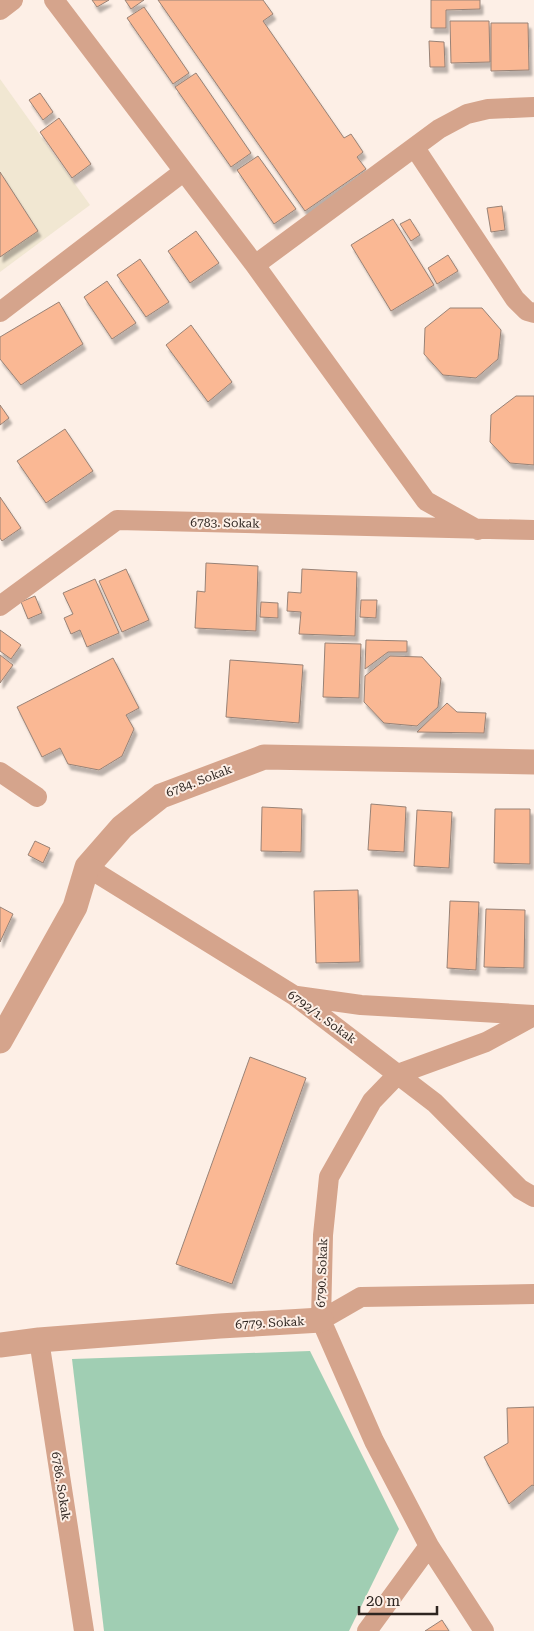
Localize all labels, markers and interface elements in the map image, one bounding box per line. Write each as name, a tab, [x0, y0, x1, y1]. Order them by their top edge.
street label: 6783. Sokak	[190, 515, 260, 531]
street label: 6784. Sokak	[164, 762, 234, 800]
street label: 6792/1. Sokak	[285, 988, 359, 1047]
street label: 6790. Sokak	[314, 1238, 330, 1308]
street label: 6779. Sokak	[235, 1314, 305, 1332]
street label: 6786. Sokak	[49, 1451, 73, 1522]
scale bar	[359, 1584, 436, 1616]
text: 20 m	[366, 1592, 401, 1610]

